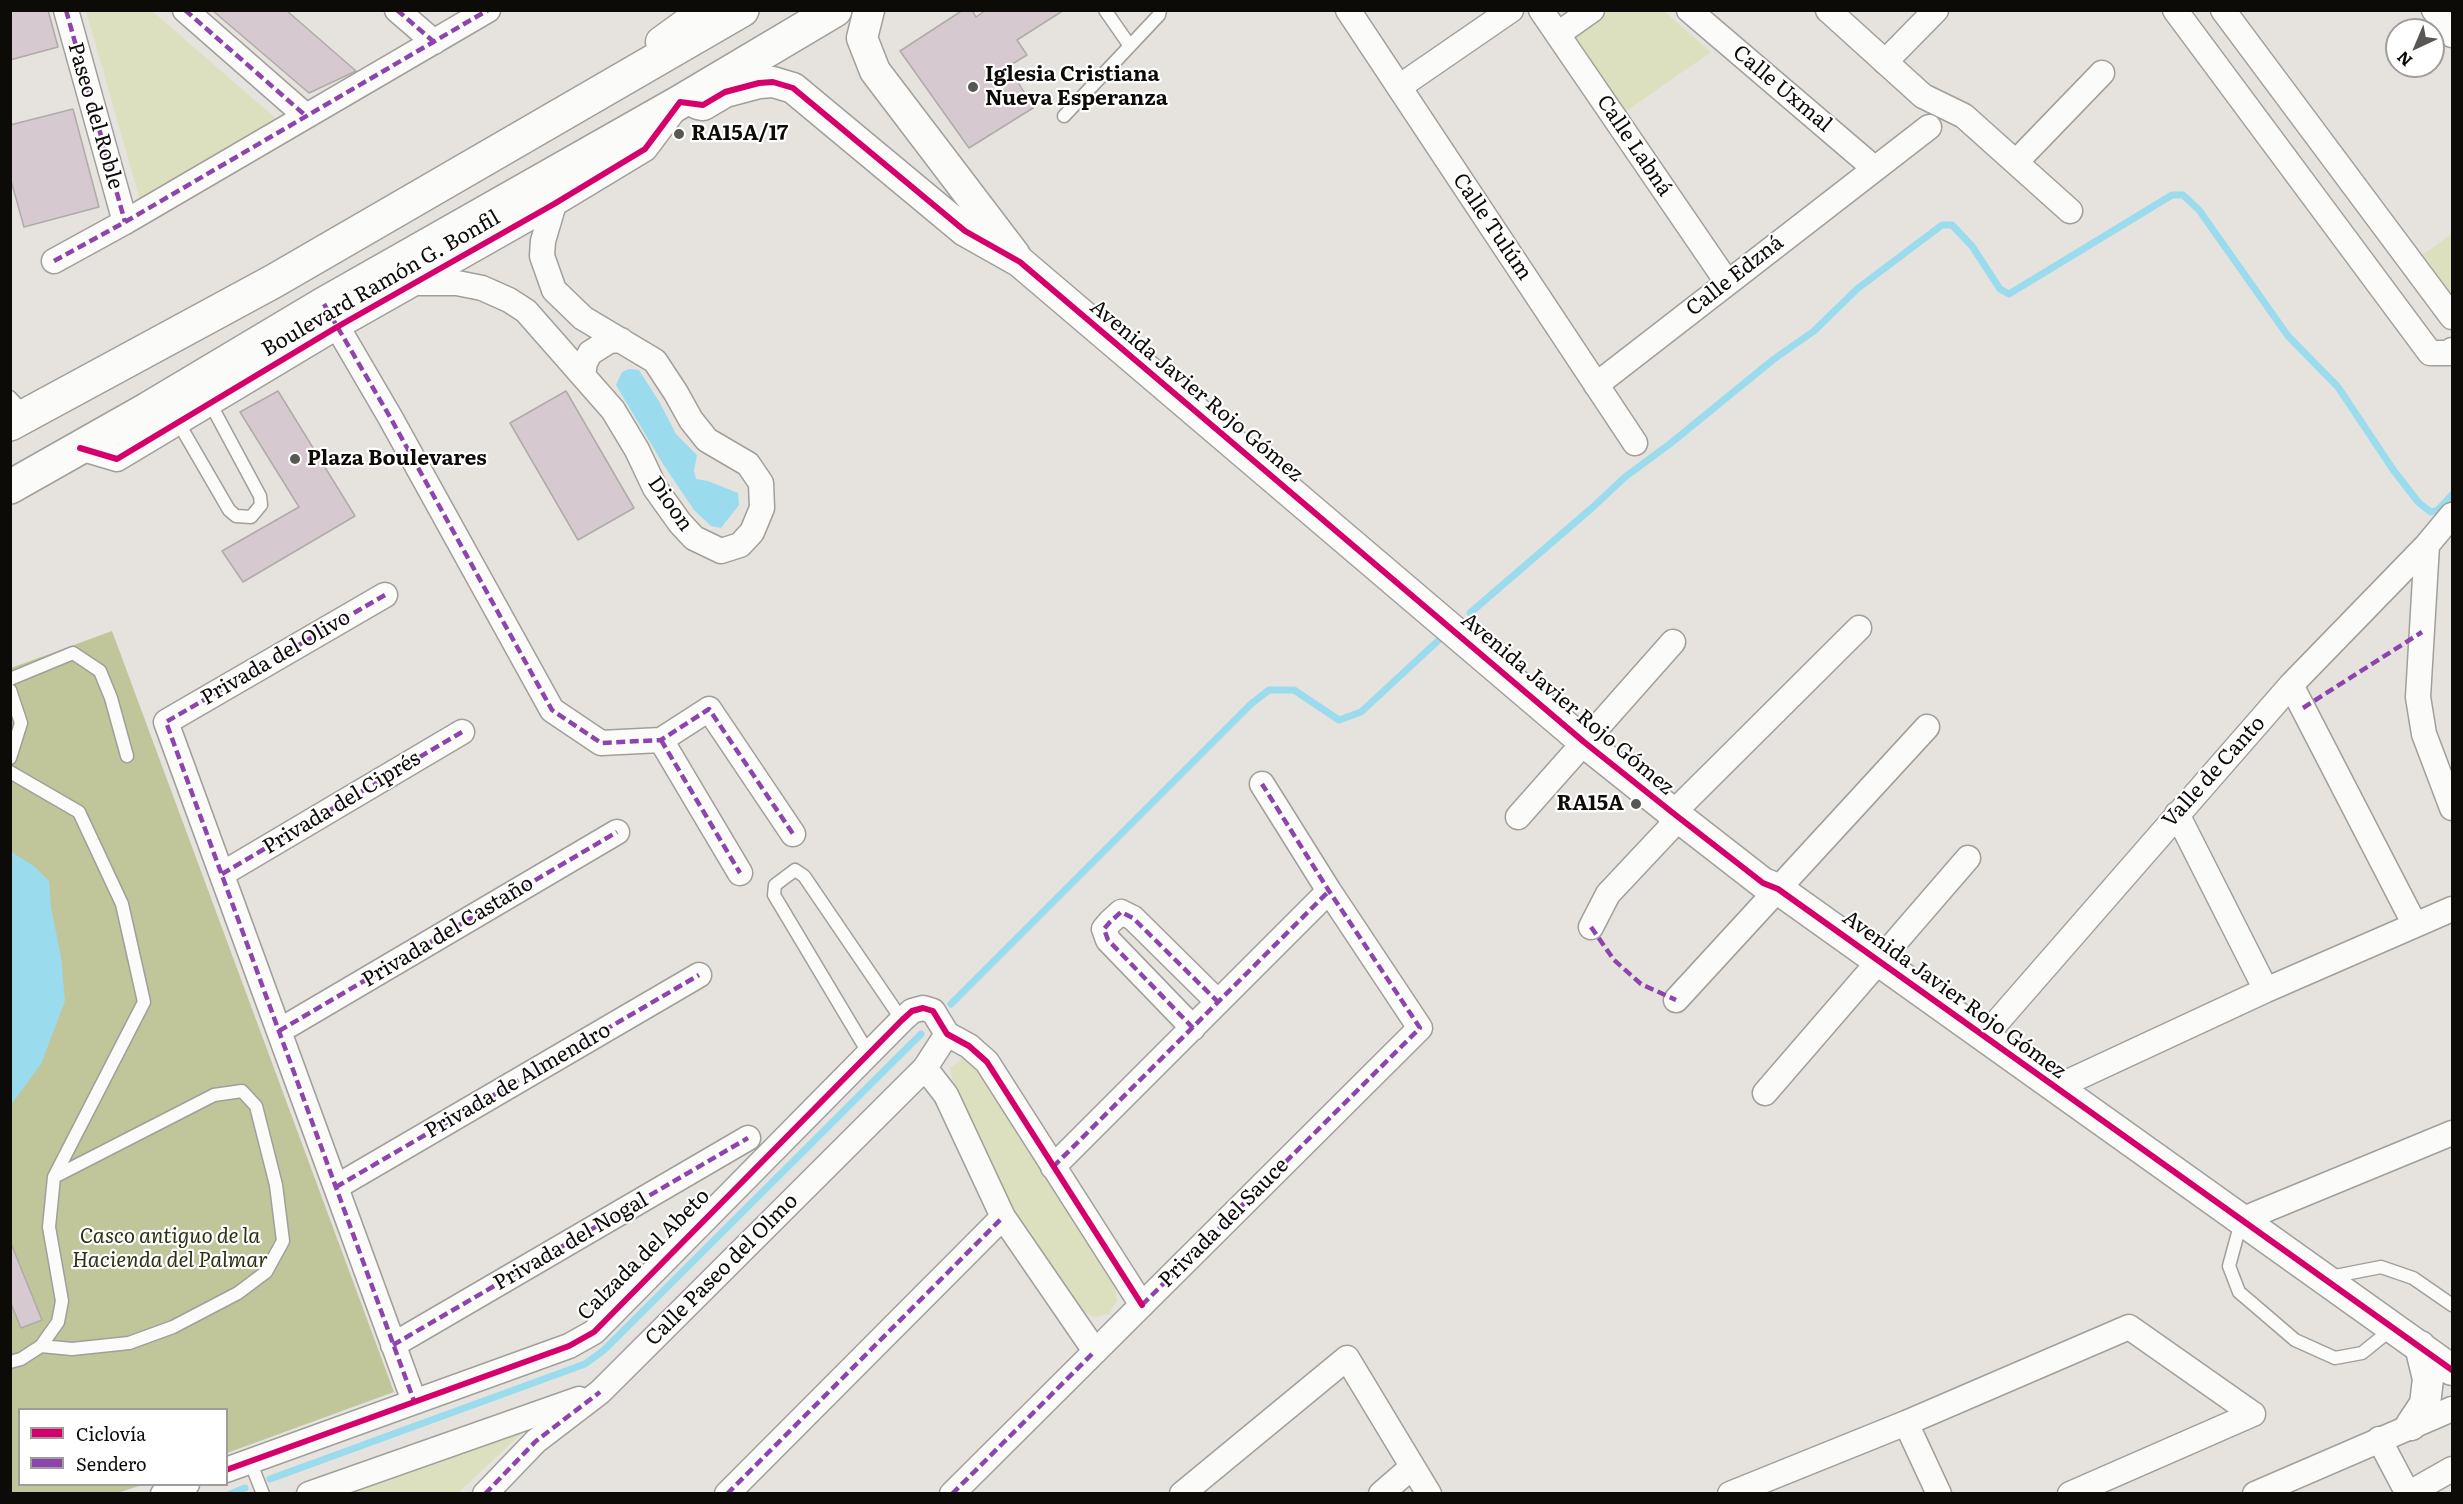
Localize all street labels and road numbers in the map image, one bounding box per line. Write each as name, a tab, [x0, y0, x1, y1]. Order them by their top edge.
street label: Paseo del Roble	[62, 40, 128, 192]
street label: Calle Uxmal	[1727, 40, 1837, 138]
street label: Calle Labná	[1591, 91, 1677, 201]
street label: Calle Tulúm	[1447, 169, 1537, 285]
street label: Boulevard Ramón G. Bonfil	[258, 205, 504, 363]
street label: Calle Edzná	[1681, 230, 1789, 322]
street label: Avenida Javier Rojo Gómez	[1084, 295, 1308, 487]
street label: Dioon	[642, 472, 698, 536]
street label: Privada del Olivo	[197, 605, 355, 711]
street label: Avenida Javier Rojo Gómez	[1455, 608, 1679, 800]
street label: Valle de Canto	[2157, 711, 2271, 833]
street label: Privada del Ciprés	[259, 746, 425, 860]
street label: Privada del Castaño	[358, 871, 538, 993]
street label: Avenida Javier Rojo Gómez	[1837, 905, 2071, 1085]
street label: Privada de Almendro	[421, 1018, 615, 1144]
street label: Privada del Sauce	[1154, 1153, 1294, 1293]
street label: Calzada del Abeto	[573, 1184, 715, 1326]
street label: Privada del Nogal	[489, 1188, 653, 1296]
street label: Calle Paseo del Olmo	[641, 1189, 803, 1351]

